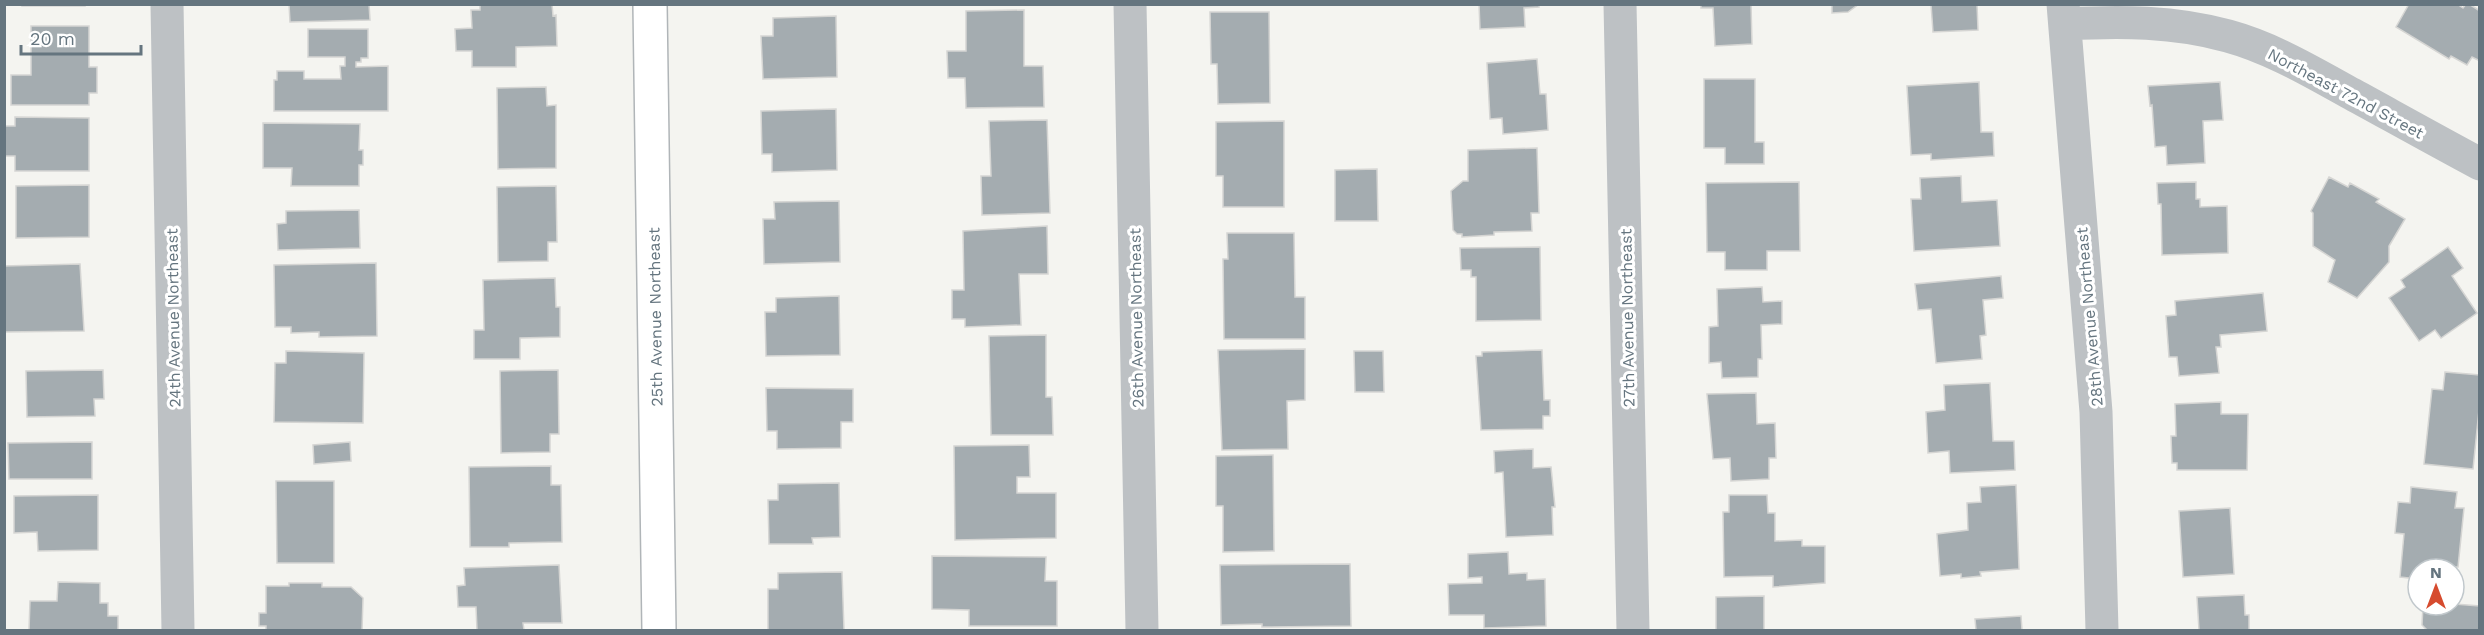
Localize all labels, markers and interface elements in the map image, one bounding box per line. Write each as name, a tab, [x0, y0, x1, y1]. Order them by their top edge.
scale bar	[21, 18, 141, 56]
text: 20 m	[30, 28, 75, 49]
street label: Northeast 72nd Street	[2265, 44, 2427, 143]
street label: 28th Avenue Northeast	[2072, 226, 2107, 407]
street label: 25th Avenue Northeast	[644, 227, 667, 407]
street label: 24th Avenue Northeast	[162, 228, 185, 408]
street label: 26th Avenue Northeast	[1125, 228, 1148, 408]
street label: 27th Avenue Northeast	[1616, 228, 1639, 408]
north arrow	[2406, 557, 2466, 617]
text: N	[2430, 563, 2442, 582]

